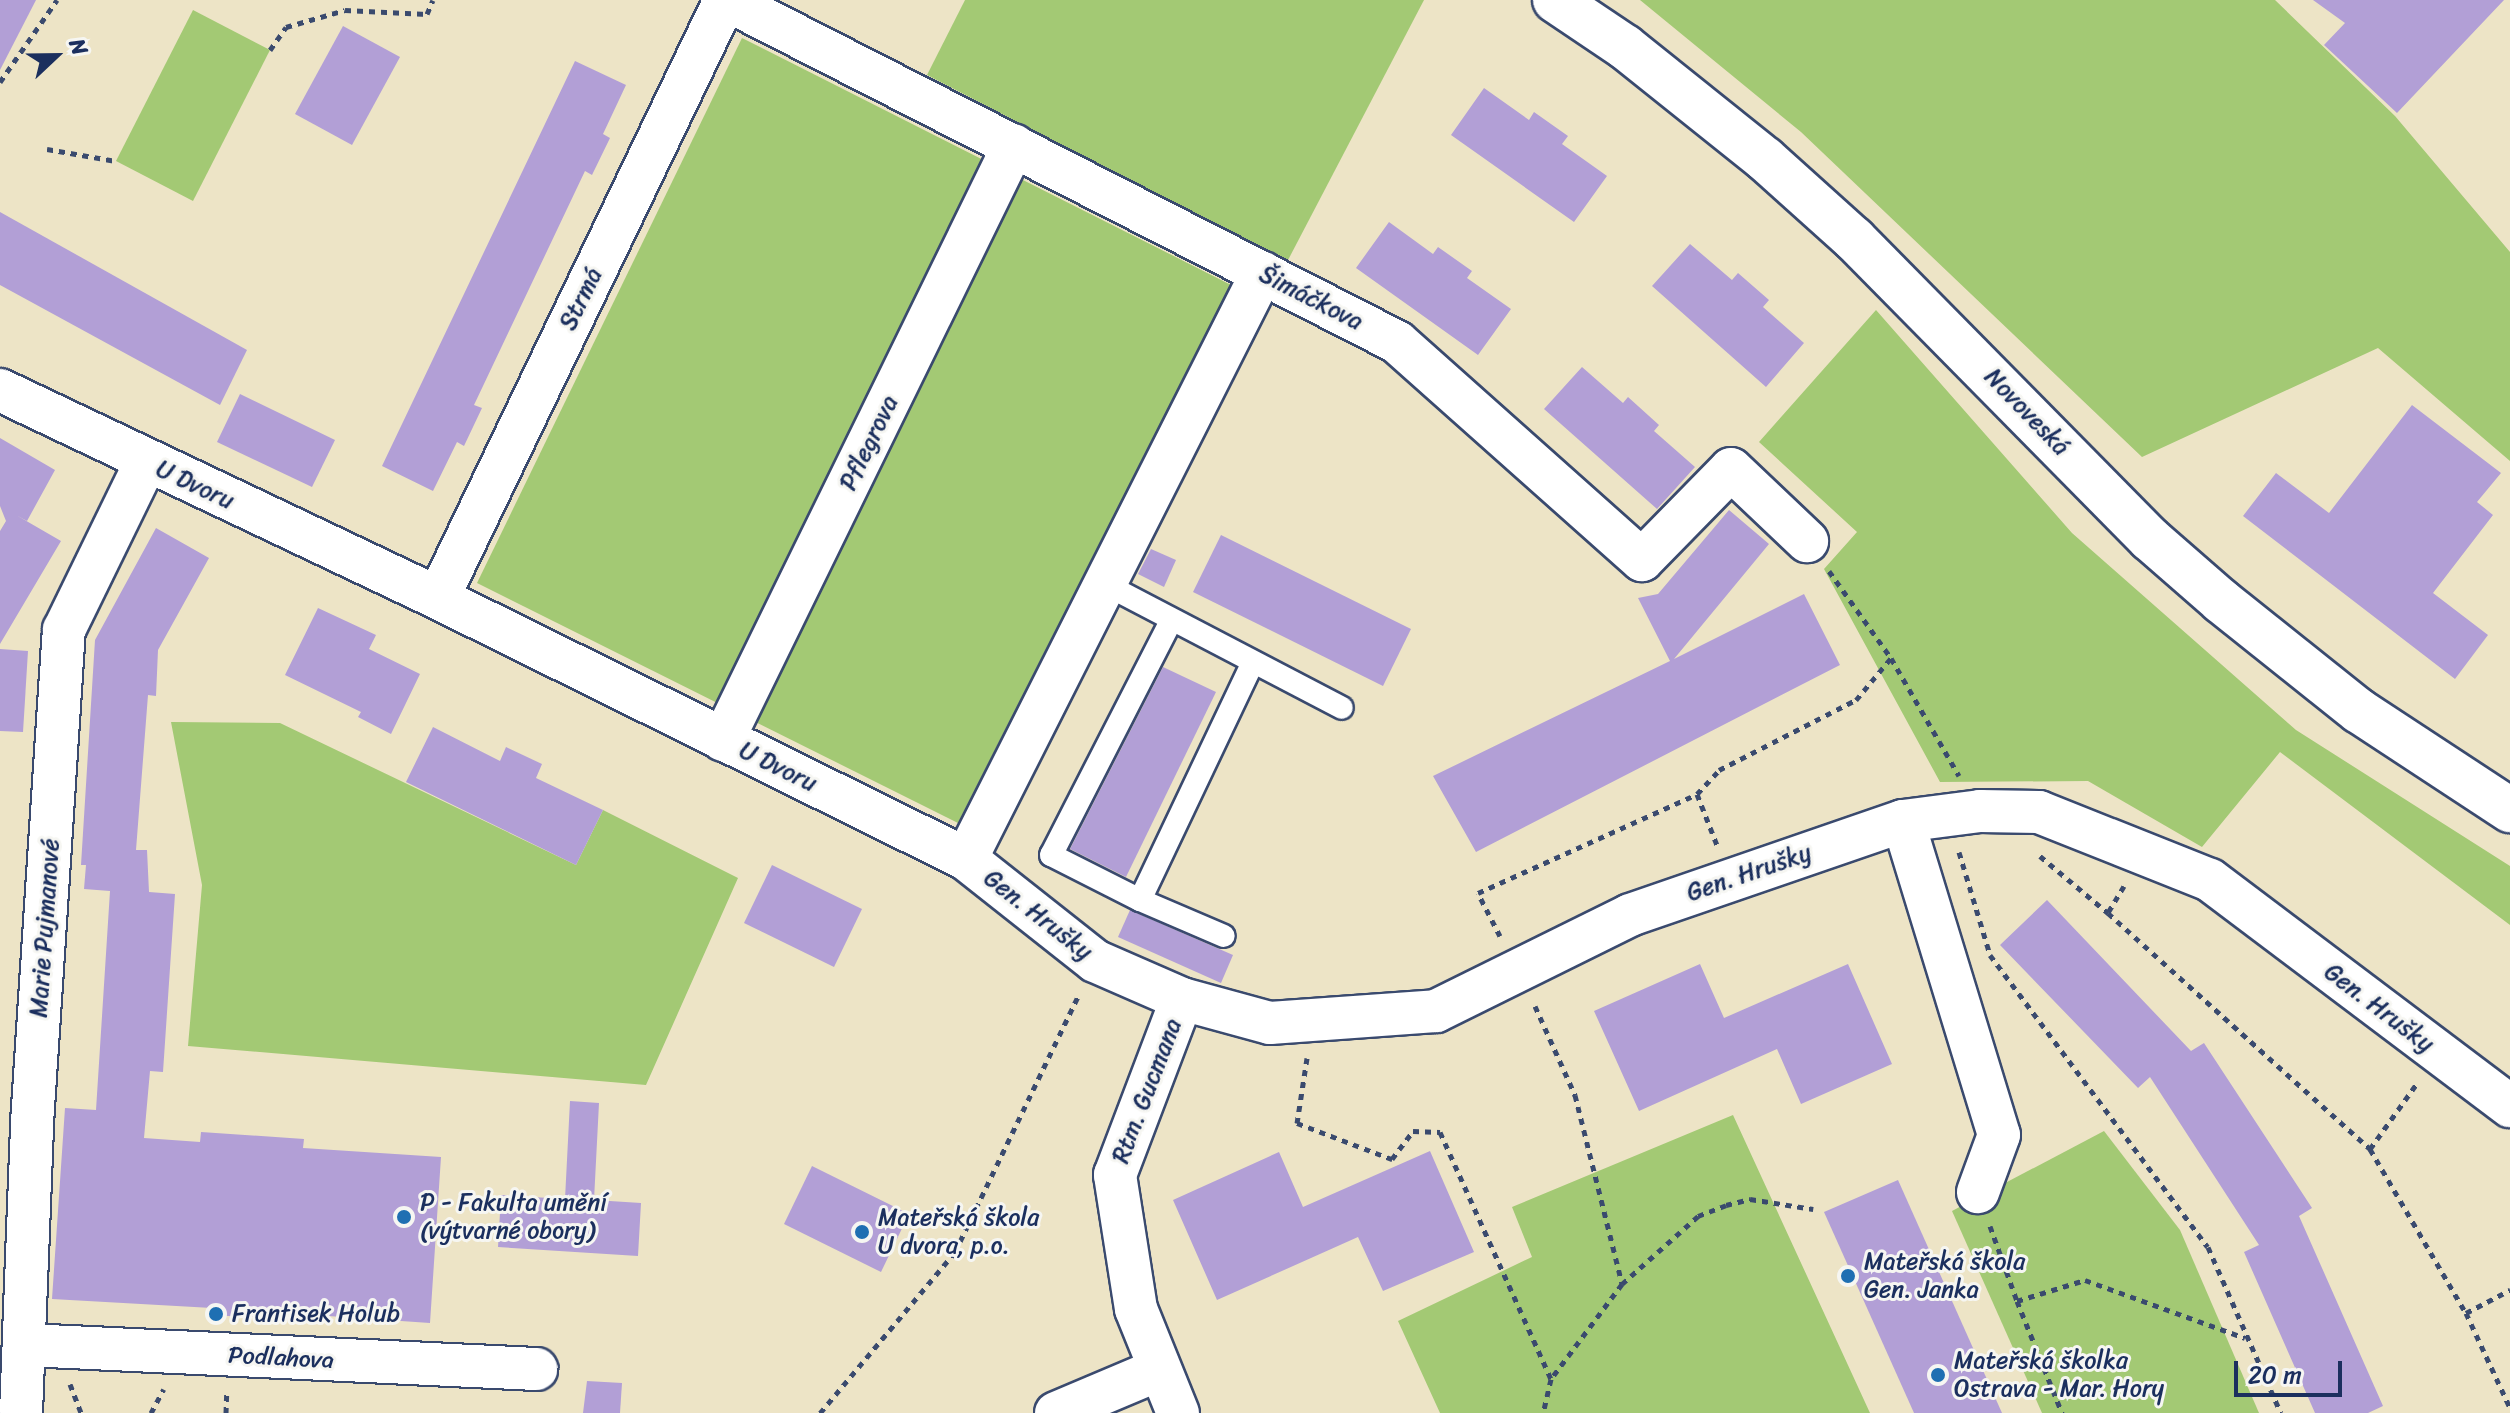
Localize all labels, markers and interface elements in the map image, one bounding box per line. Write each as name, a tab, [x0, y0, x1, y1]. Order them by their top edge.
north arrow	[16, 16, 96, 96]
text: N	[58, 32, 100, 61]
street label: Šimáčkova	[1254, 260, 1368, 336]
street label: Strmá	[554, 263, 608, 335]
street label: Novoveská	[1979, 363, 2075, 461]
street label: Pflegrova	[834, 391, 904, 495]
street label: U Dvoru	[152, 455, 238, 515]
street label: U Dvoru	[735, 736, 821, 798]
street label: Marie Pujmanové	[24, 837, 66, 1019]
street label: Gen. Hrušky	[1683, 838, 1815, 908]
street label: Gen. Hrušky	[978, 864, 1098, 966]
street label: Gen. Hrušky	[2319, 958, 2439, 1058]
street label: Rtm. Gucmana	[1106, 1015, 1188, 1167]
place label: P - Fakulta umění (výtvarné obory)	[420, 1189, 607, 1245]
place label: Mateřská škola U dvora, p.o.	[878, 1204, 1039, 1260]
marker: P - Fakulta umění (výtvarné obory)	[395, 1208, 413, 1226]
marker: Mateřská škola U dvora, p.o.	[853, 1223, 871, 1241]
place label: Mateřská škola Gen. Janka	[1864, 1248, 2025, 1304]
marker: Mateřská škola Gen. Janka	[1839, 1267, 1857, 1285]
place label: Frantisek Holub	[232, 1300, 399, 1328]
marker: Frantisek Holub	[207, 1305, 225, 1323]
street label: Podlahova	[227, 1341, 335, 1375]
scale bar	[2238, 1345, 2346, 1395]
place label: Mateřská školka Ostrava - Mar. Hory	[1954, 1347, 2164, 1403]
text: 20 m	[2248, 1354, 2302, 1396]
marker: Mateřská školka Ostrava - Mar. Hory	[1929, 1366, 1947, 1384]

